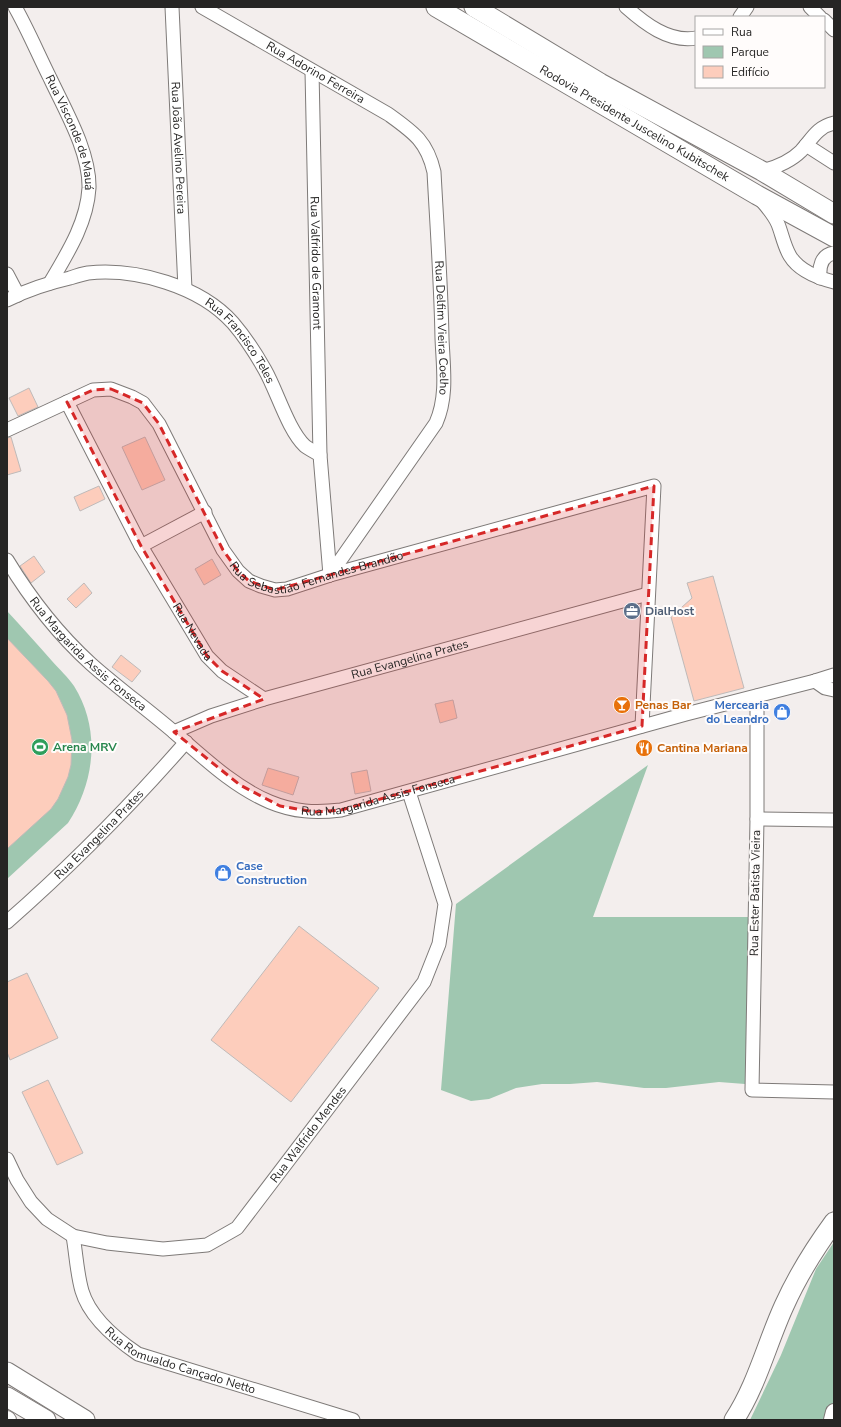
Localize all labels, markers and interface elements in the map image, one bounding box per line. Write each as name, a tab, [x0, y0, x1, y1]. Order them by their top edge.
legend	[695, 16, 825, 88]
text: Rua	[731, 24, 752, 40]
street label: Rua Adorino Ferreira	[263, 38, 368, 107]
text: Parque	[731, 44, 769, 60]
street label: Rodovia Presidente Juscelino Kubitschek	[537, 61, 733, 185]
text: Edifício	[731, 64, 770, 80]
street label: Rua Visconde de Mauá	[42, 72, 97, 191]
street label: Rua João Avelino Pereira	[167, 81, 190, 214]
street label: Rua Valfrido de Gramont	[307, 196, 325, 331]
street label: Rua Delfim Vieira Coelho	[431, 260, 452, 396]
street label: Rua Francisco Teles	[202, 294, 279, 386]
street label: Rua Sebastião Fernandes Brandão	[226, 546, 412, 566]
text: Rua Sebastião Fernandes Brandão	[226, 547, 405, 598]
street label: Rua Margarida Assis Fonseca	[26, 594, 150, 715]
street label: Rua Nevada	[169, 600, 216, 665]
office icon: DialHost	[622, 601, 642, 621]
place label: DialHost	[645, 603, 695, 619]
street label: Rua Evangelina Prates	[349, 635, 470, 683]
bar icon: Penas Bar	[612, 695, 632, 715]
place label: Penas Bar	[635, 697, 692, 713]
place label: Mercearia do Leandro	[706, 697, 769, 727]
shop icon: Mercearia do Leandro	[772, 702, 792, 722]
sports icon: Arena MRV	[30, 737, 50, 757]
restaurant icon: Cantina Mariana	[634, 738, 654, 758]
place label: Arena MRV	[53, 739, 117, 755]
place label: Cantina Mariana	[657, 740, 748, 756]
street label: Rua Margarida Assis Fonseca	[300, 771, 457, 820]
street label: Rua Evangelina Prates	[51, 786, 147, 883]
street label: Rua Ester Batista Vieira	[746, 830, 764, 956]
place label: Case Construction	[236, 858, 307, 888]
shop icon: Case Construction	[213, 863, 233, 883]
street label: Rua Walfrido Mendes	[266, 1083, 350, 1186]
street label: Rua Romualdo Cançado Netto	[101, 1323, 258, 1398]

